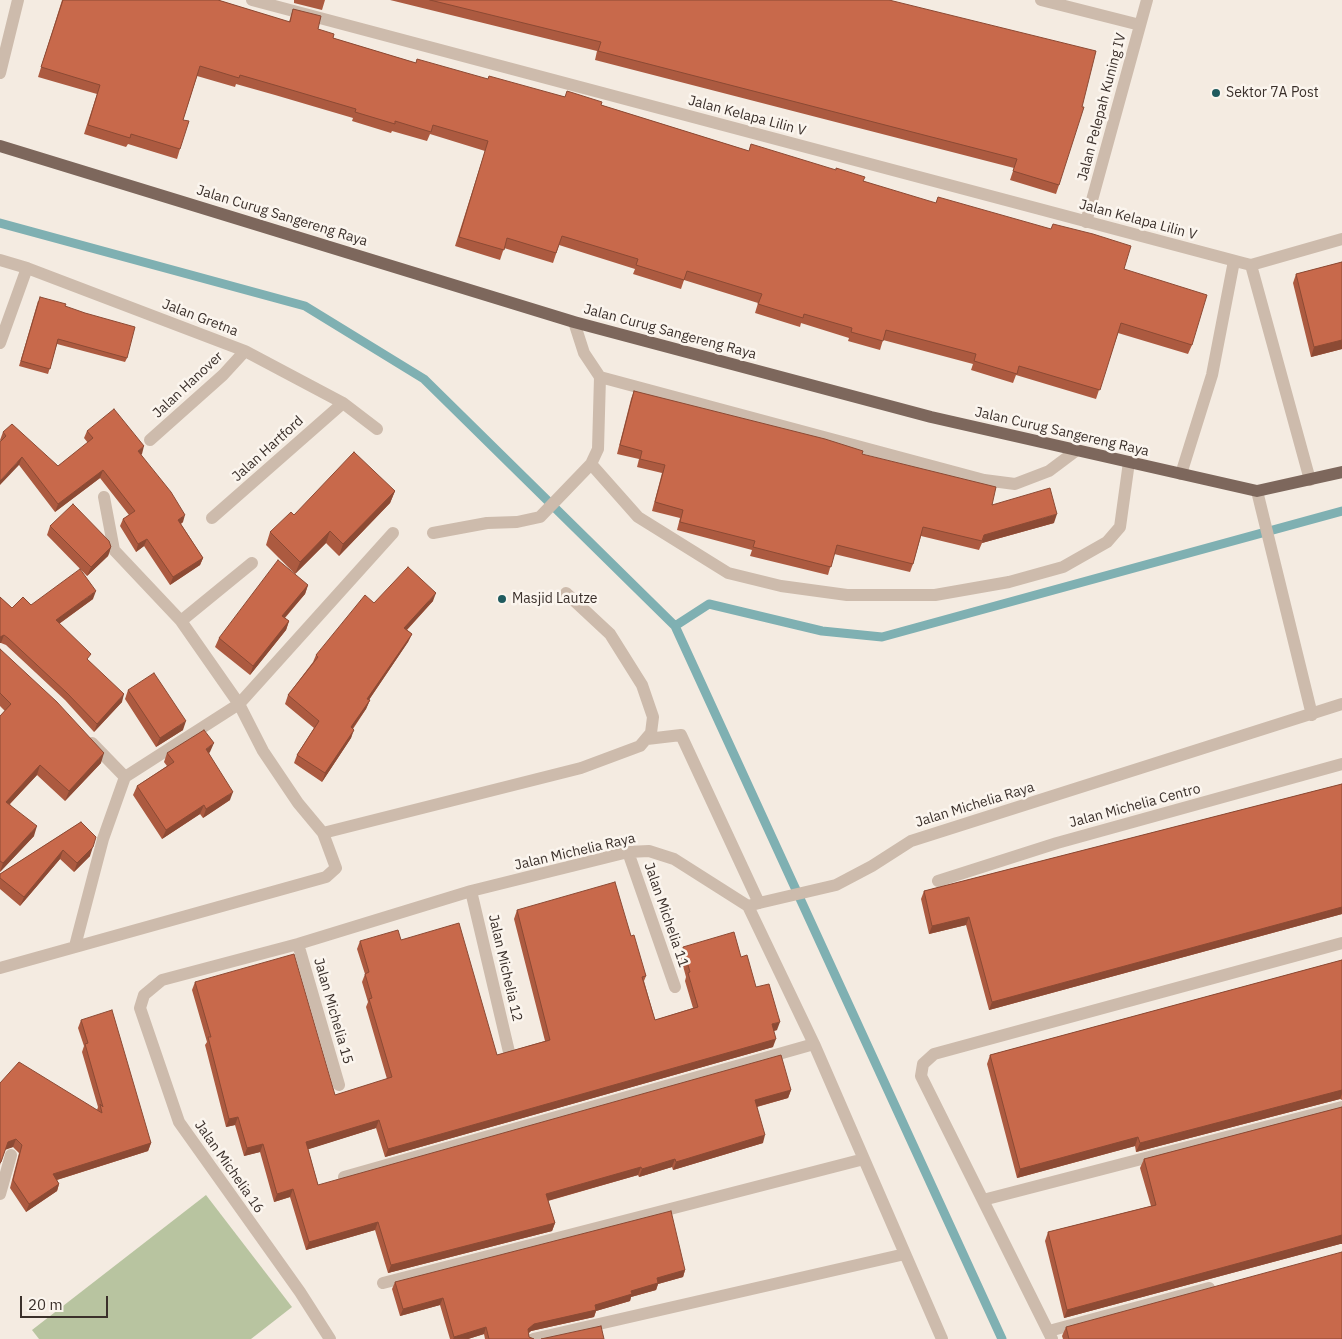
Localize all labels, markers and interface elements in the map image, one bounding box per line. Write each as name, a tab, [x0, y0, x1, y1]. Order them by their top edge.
street label: Jalan Pelepah Kuning IV	[1074, 31, 1130, 183]
place label: Sektor 7A Post	[1226, 85, 1319, 101]
marker: Sektor 7A Post	[1210, 87, 1222, 99]
street label: Jalan Kelapa Lilin V	[686, 92, 808, 140]
street label: Jalan Curug Sangereng Raya	[194, 182, 370, 250]
street label: Jalan Kelapa Lilin V	[1077, 196, 1199, 244]
street label: Jalan Gretna	[160, 296, 240, 340]
street label: Jalan Curug Sangereng Raya	[582, 301, 758, 363]
street label: Jalan Hanover	[149, 348, 227, 422]
street label: Jalan Curug Sangereng Raya	[973, 404, 1151, 460]
street label: Jalan Hartford	[229, 413, 307, 485]
place label: Masjid Lautze	[512, 591, 597, 607]
marker: Masjid Lautze	[496, 593, 508, 605]
street label: Jalan Michelia Raya	[914, 779, 1036, 831]
street label: Jalan Michelia Centro	[1068, 780, 1202, 832]
street label: Jalan Michelia Raya	[513, 830, 637, 874]
street label: Jalan Michelia 11	[640, 860, 692, 970]
street label: Jalan Michelia 12	[484, 913, 526, 1023]
street label: Jalan Michelia 15	[310, 956, 356, 1066]
street label: Jalan Michelia 16	[191, 1117, 267, 1217]
scale bar	[22, 1286, 110, 1318]
text: 20 m	[28, 1295, 63, 1314]

